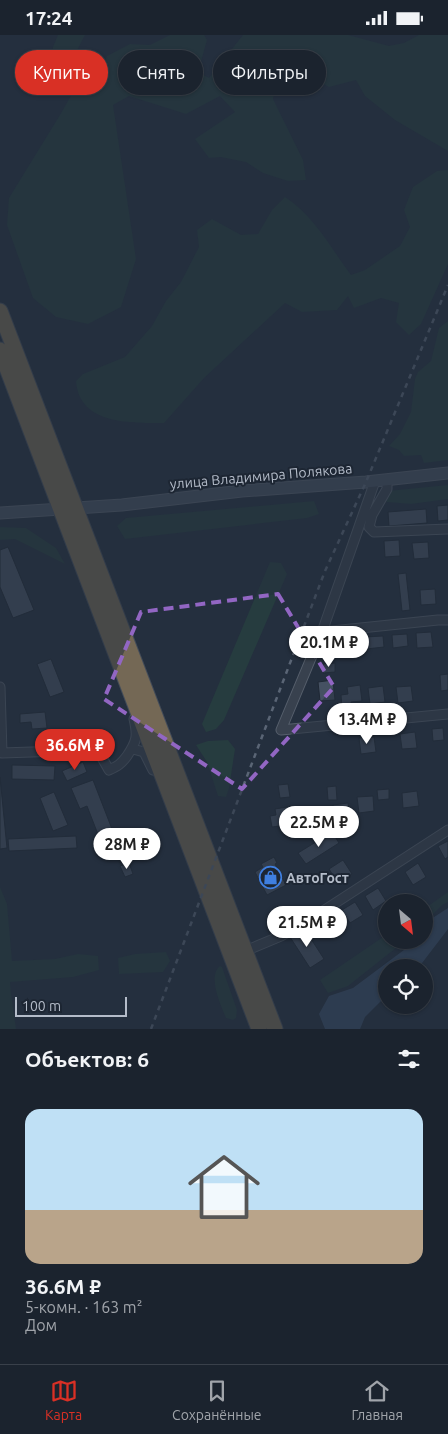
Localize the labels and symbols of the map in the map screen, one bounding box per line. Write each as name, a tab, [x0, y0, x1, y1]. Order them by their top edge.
street label: улица Владимира Полякова	[169, 460, 353, 492]
pin: 20.1M ₽	[283, 625, 375, 668]
pin: 13.4M ₽	[321, 703, 413, 745]
pin: 36.6M ₽	[29, 729, 121, 771]
pin: 22.5M ₽	[273, 805, 365, 848]
pin: 28M ₽	[92, 827, 162, 870]
shop icon: АвтоГост	[258, 866, 282, 890]
place label: АвтоГост	[286, 870, 349, 886]
north arrow	[378, 894, 432, 949]
pin: 21.5M ₽	[261, 905, 353, 948]
scale bar	[15, 994, 128, 1017]

